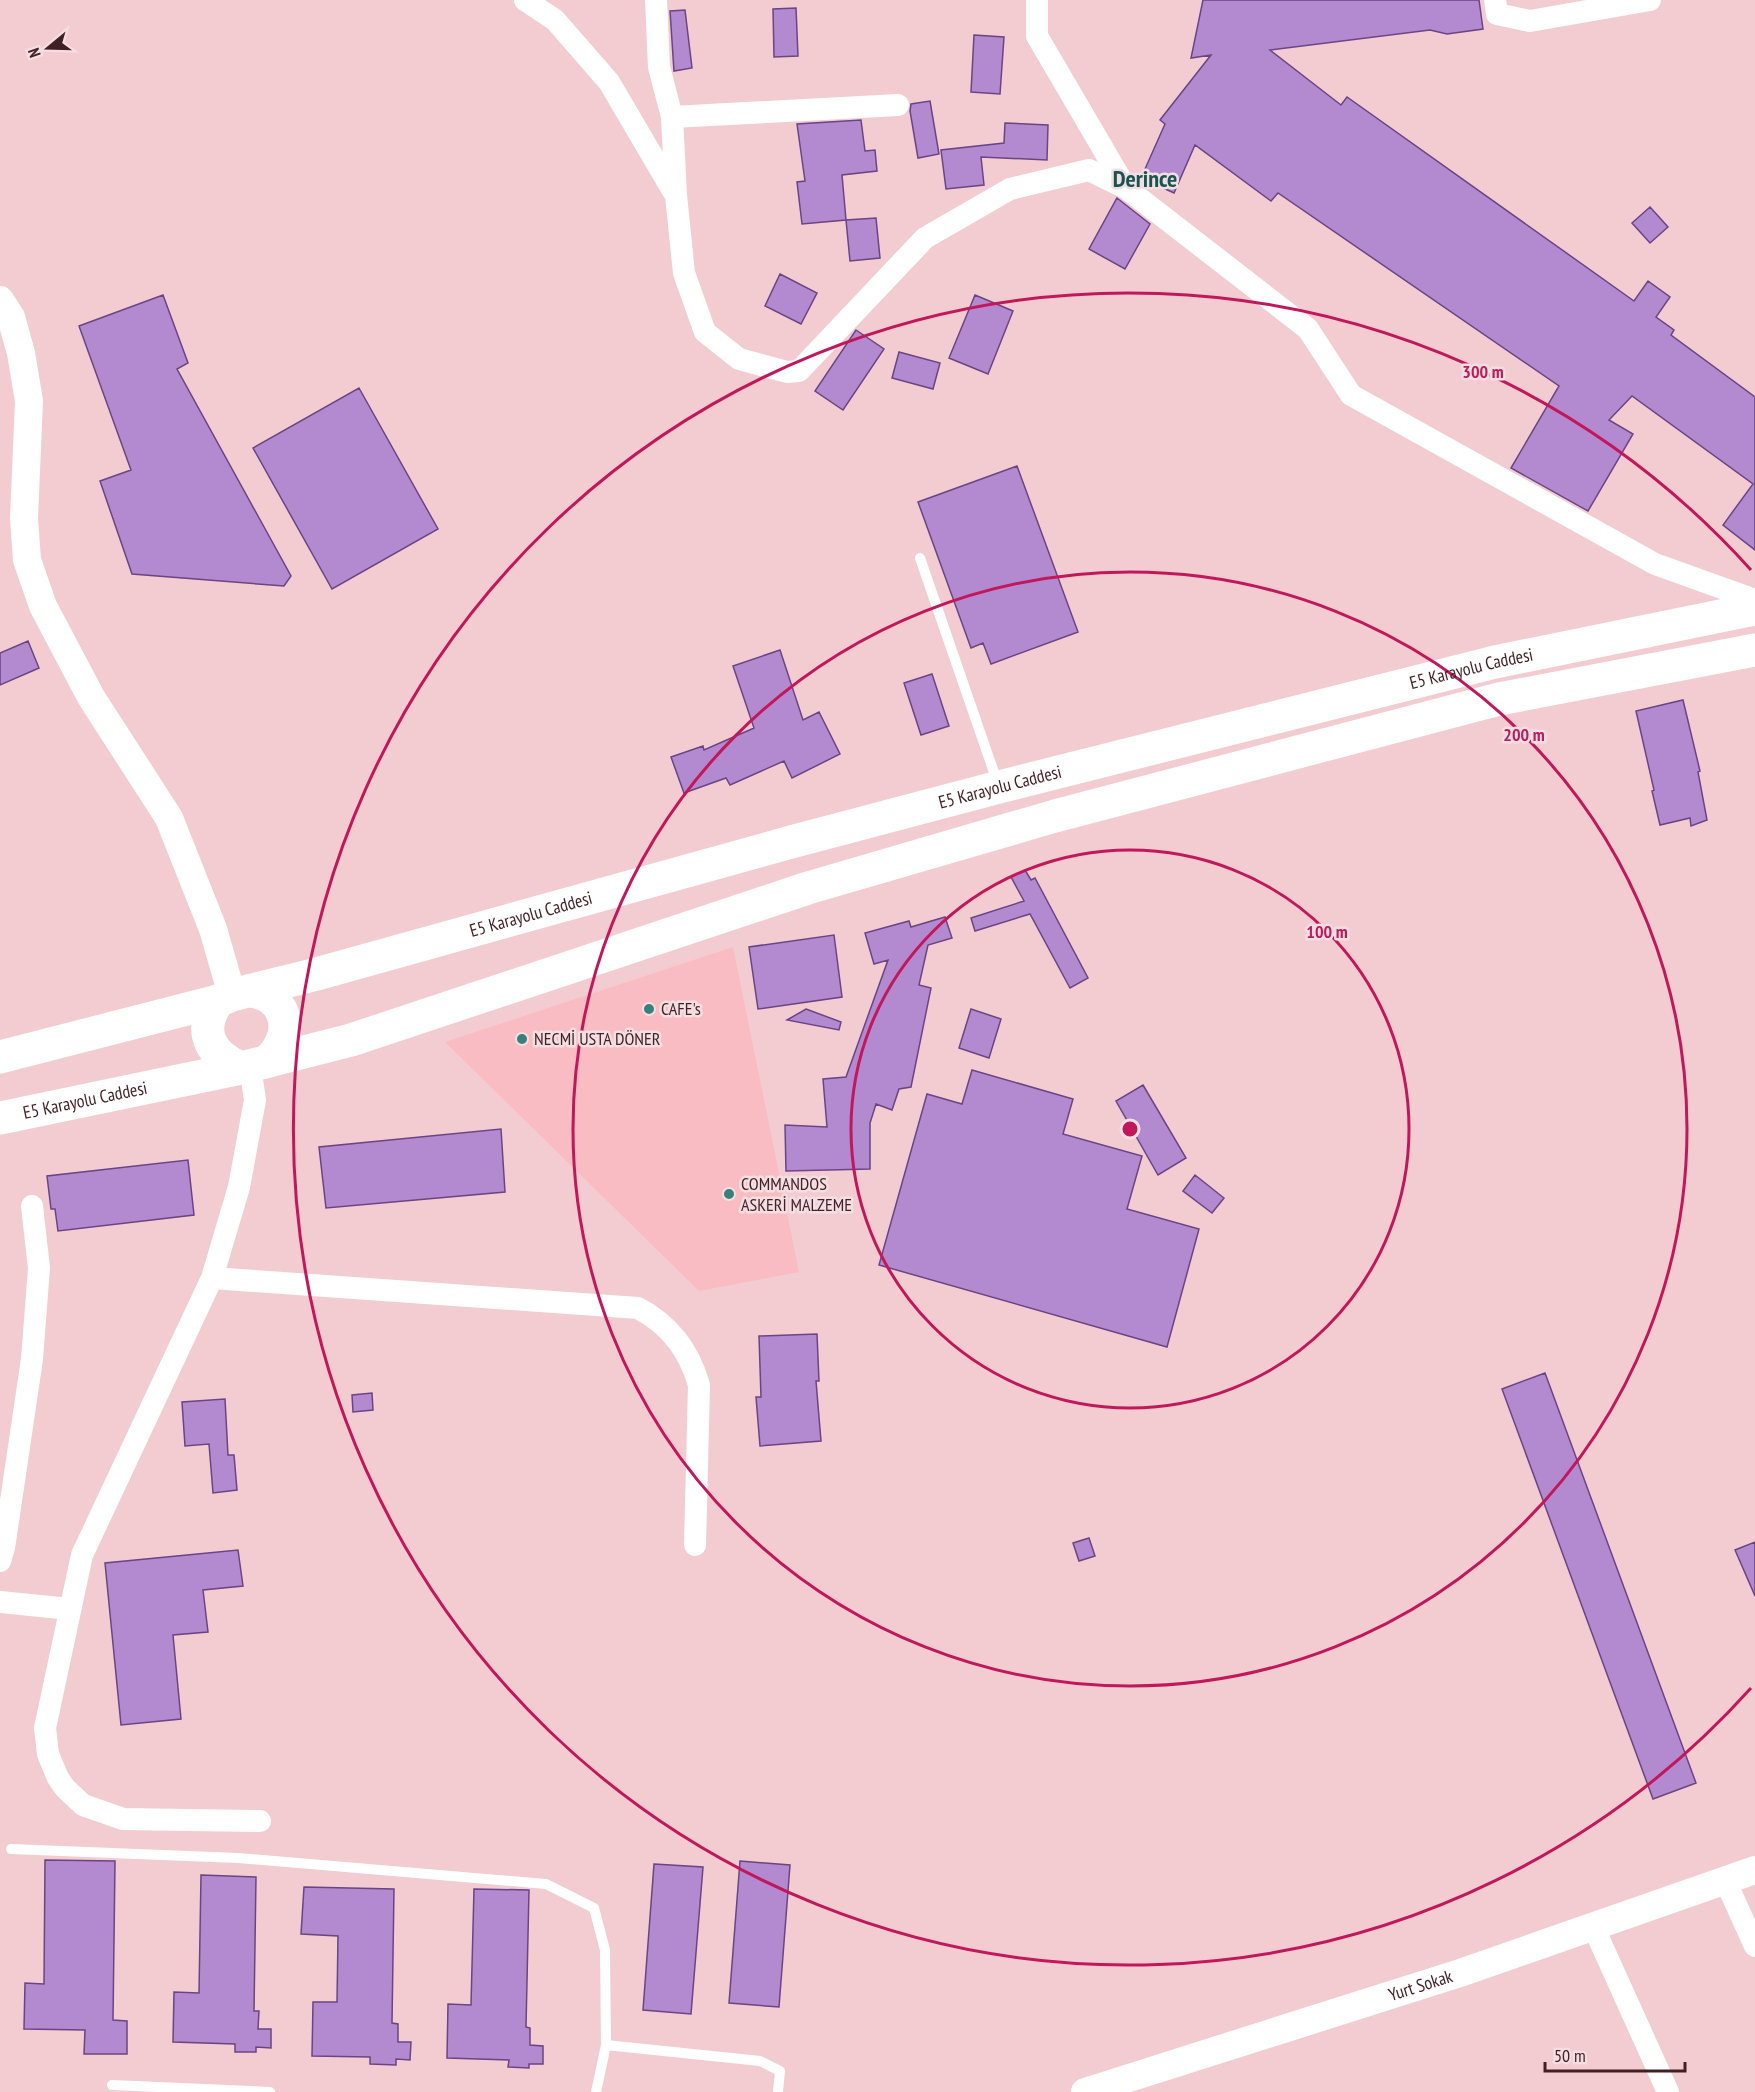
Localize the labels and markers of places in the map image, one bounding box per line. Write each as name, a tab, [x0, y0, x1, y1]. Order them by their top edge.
place label: CAFE's	[661, 997, 701, 1020]
marker: CAFE's	[642, 1002, 656, 1016]
place label: NECMİ USTA DÖNER	[534, 1027, 661, 1050]
marker: NECMİ USTA DÖNER	[515, 1032, 529, 1046]
centre of rings	[1120, 1119, 1140, 1139]
place label: COMMANDOS ASKERİ MALZEME	[741, 1172, 852, 1216]
marker: COMMANDOS ASKERİ MALZEME	[722, 1187, 736, 1201]

